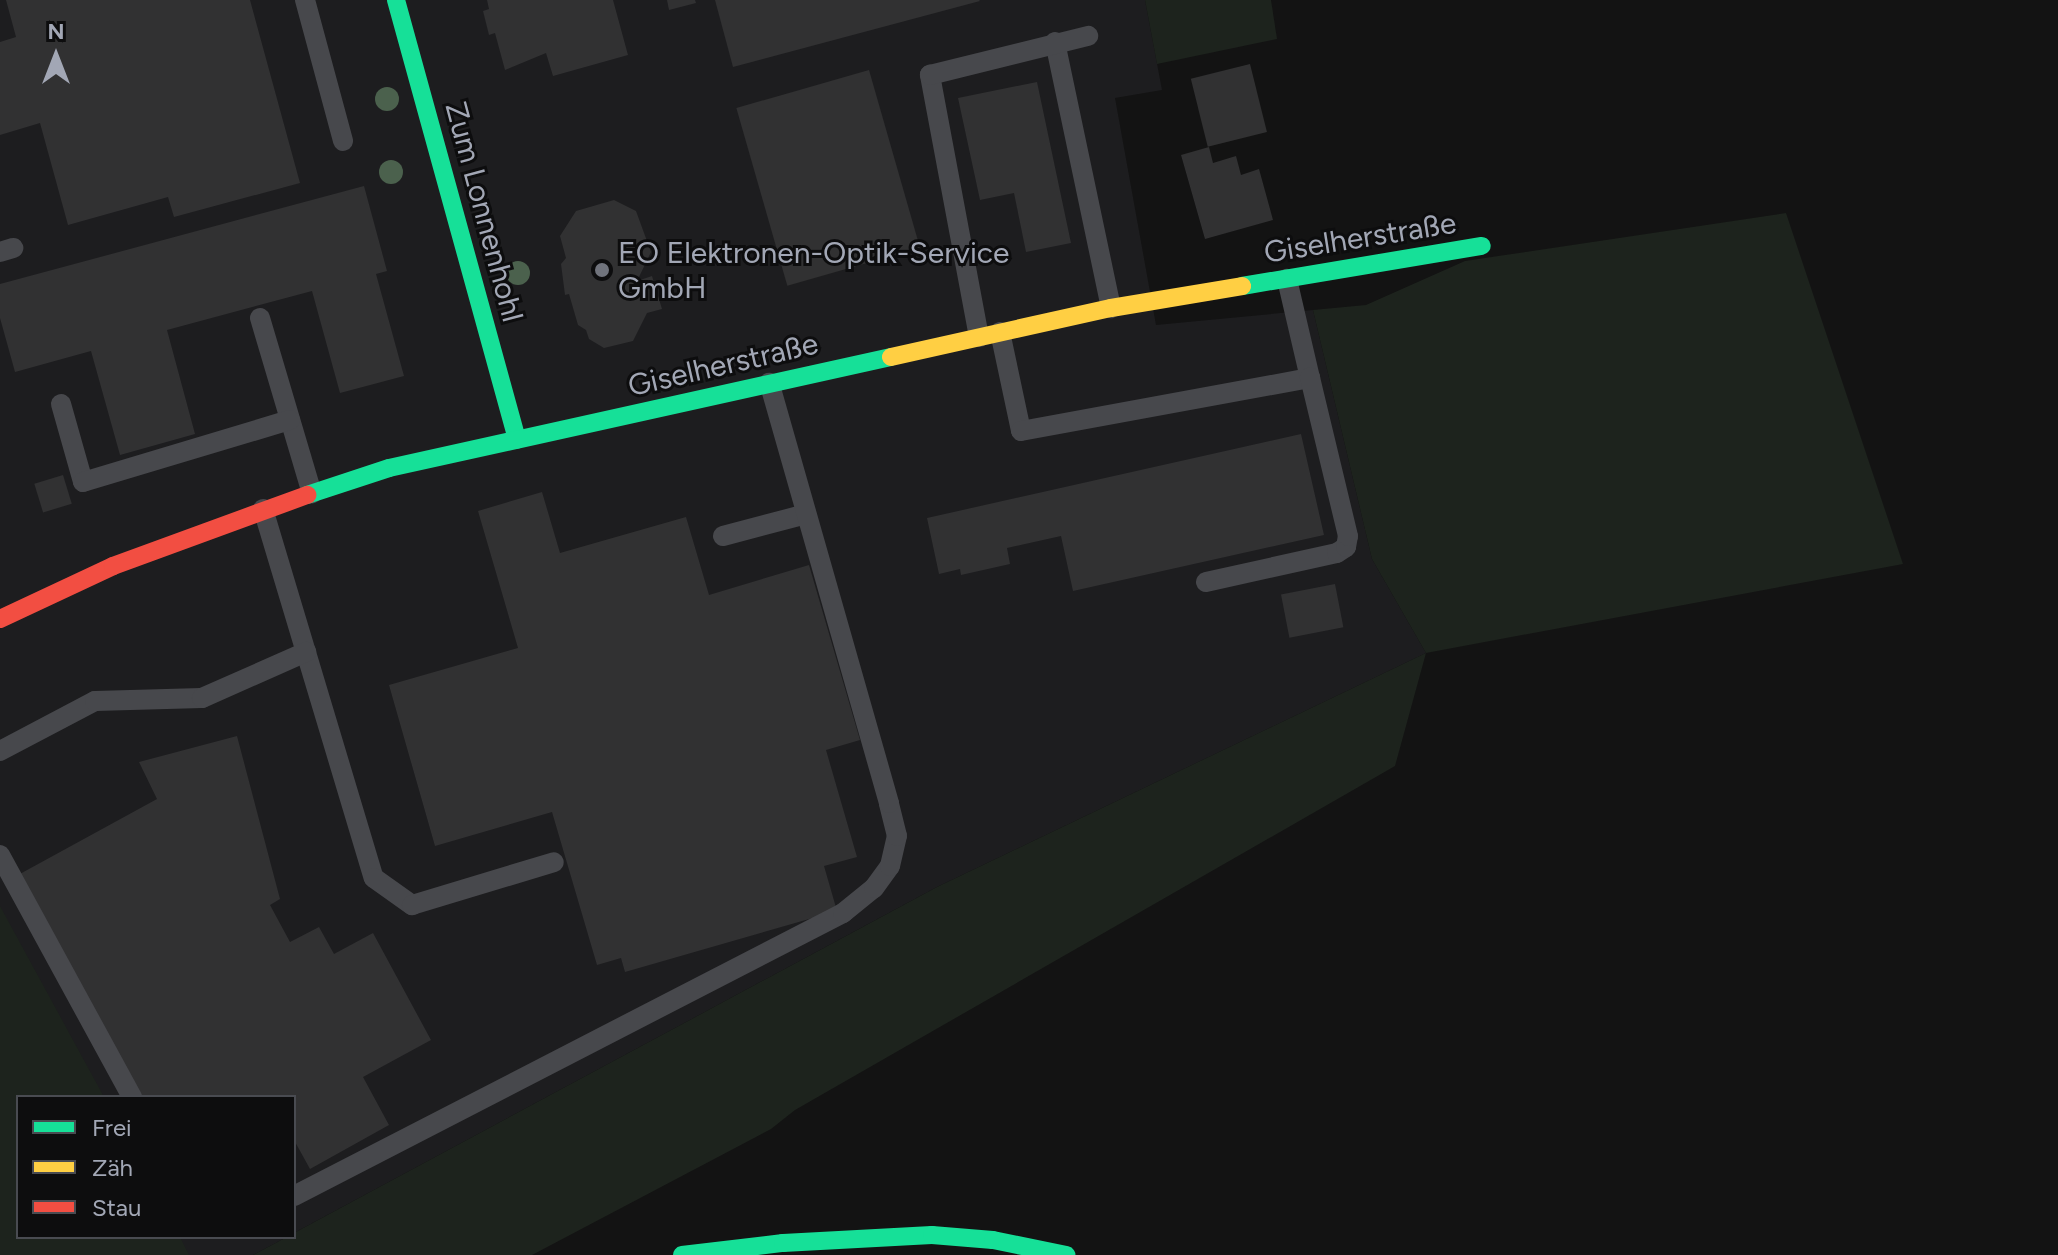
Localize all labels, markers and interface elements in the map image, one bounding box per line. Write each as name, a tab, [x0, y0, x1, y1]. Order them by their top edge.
north arrow	[16, 16, 96, 96]
text: N	[47, 18, 65, 45]
street label: Zum Lonnenhohl	[437, 98, 531, 326]
street label: Giselherstraße	[1261, 205, 1459, 271]
place label: EO Elektronen-Optik-Service GmbH	[618, 235, 1009, 306]
marker: EO Elektronen-Optik-Service GmbH	[593, 261, 611, 279]
street label: Giselherstraße	[624, 326, 822, 404]
legend	[16, 1095, 296, 1239]
text: Frei	[92, 1113, 132, 1142]
text: Zäh	[92, 1153, 133, 1182]
text: Stau	[92, 1193, 141, 1222]

